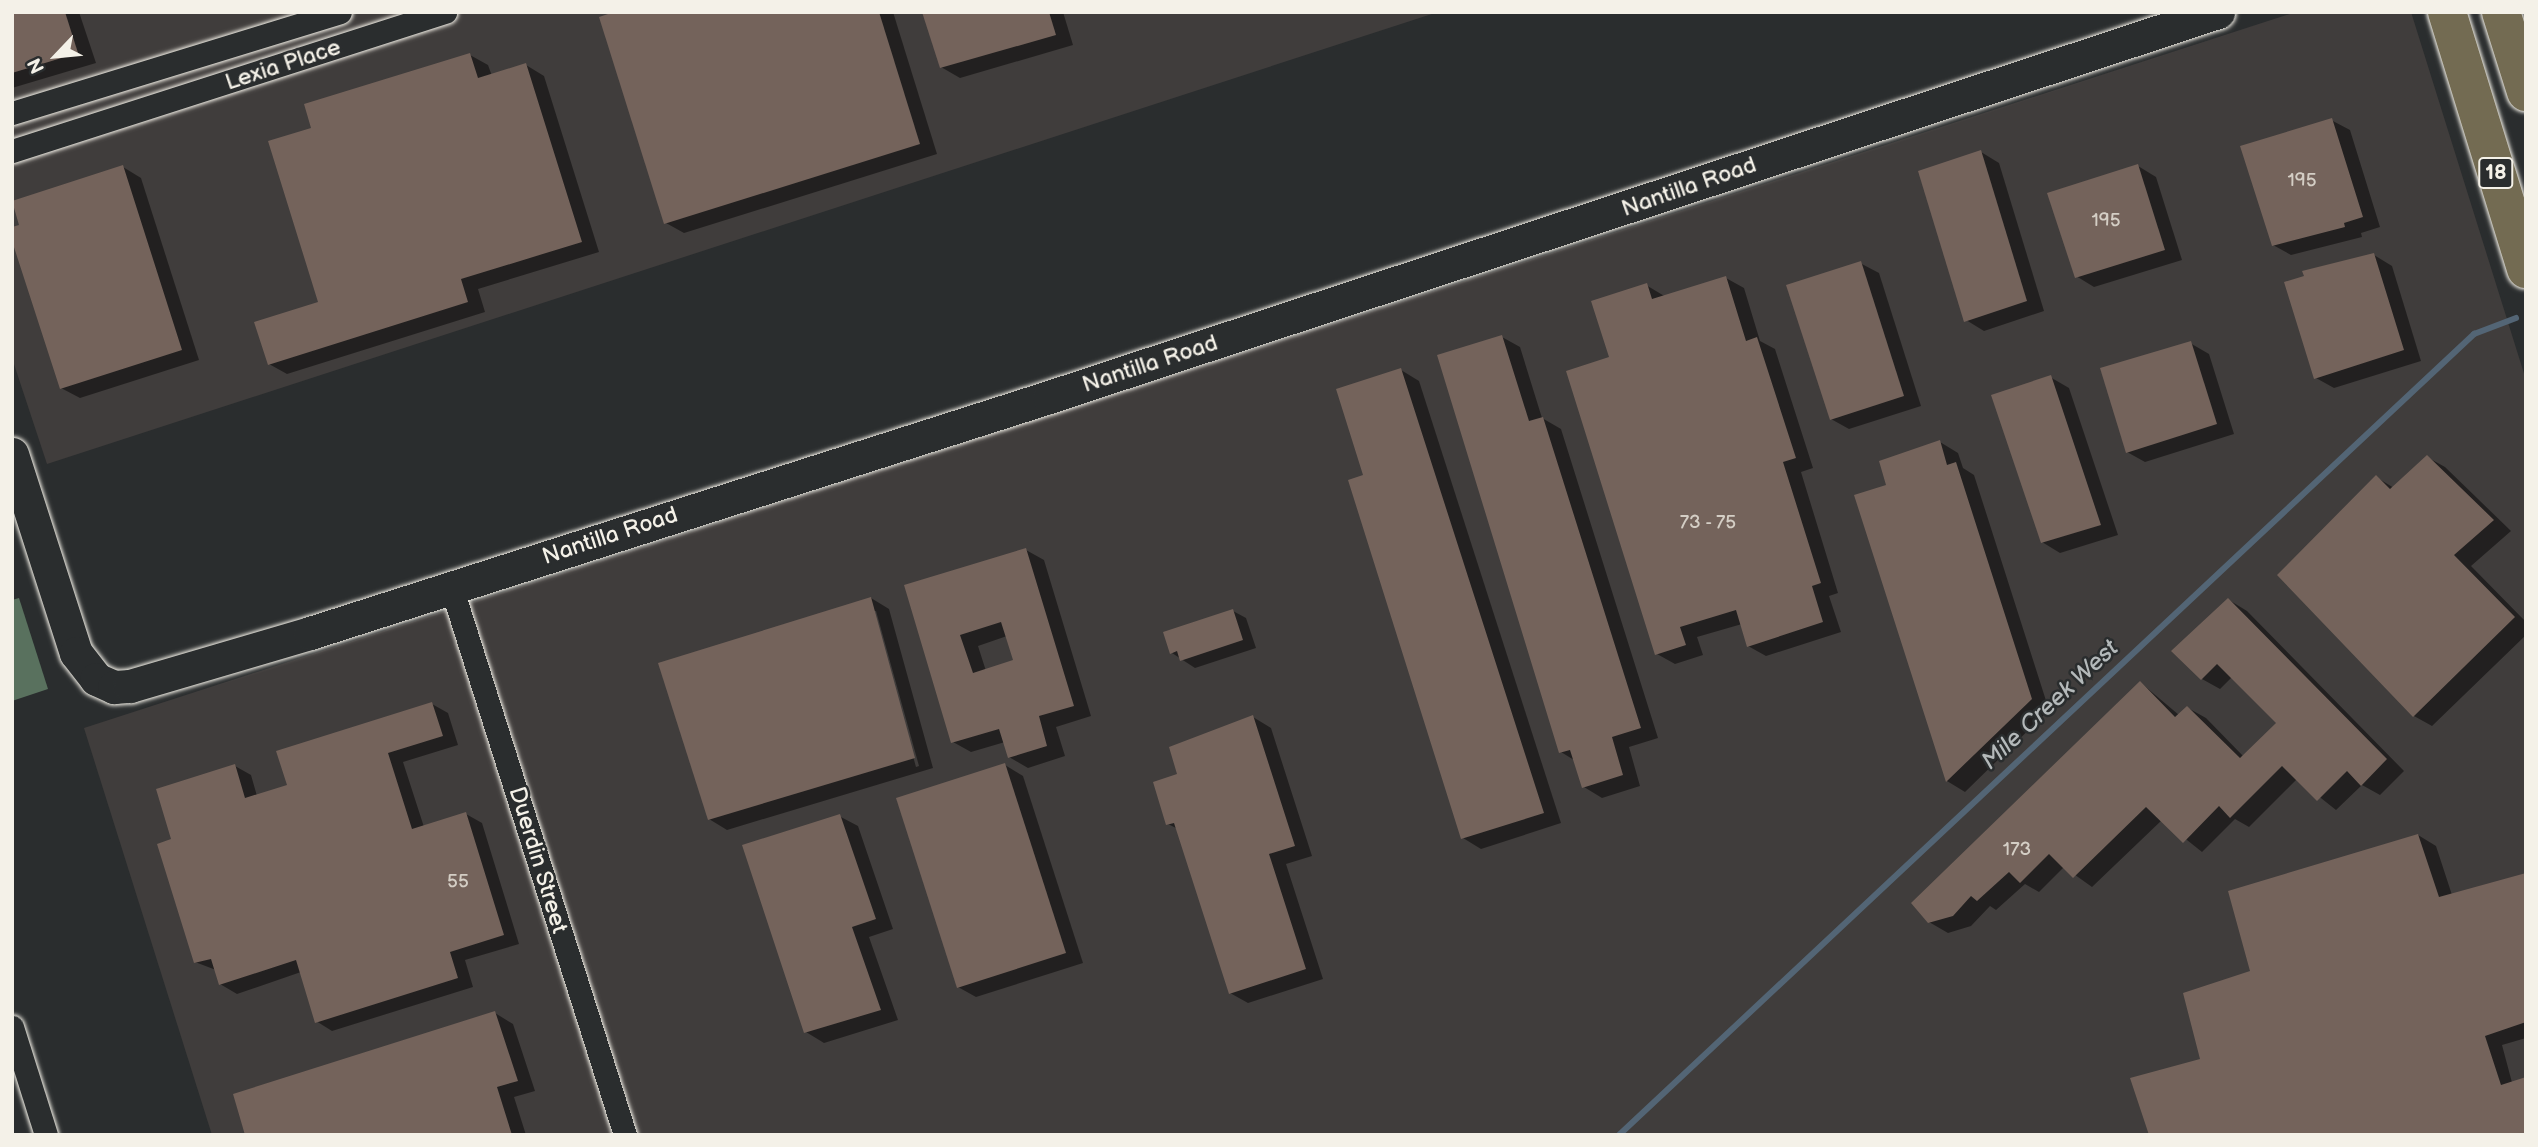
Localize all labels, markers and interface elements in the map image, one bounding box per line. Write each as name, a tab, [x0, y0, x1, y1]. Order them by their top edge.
north arrow	[21, 21, 91, 91]
street label: Lexia Place	[222, 33, 344, 97]
text: N	[23, 54, 50, 77]
street label: Nantilla Road	[1618, 151, 1760, 223]
road number: 18	[2477, 156, 2515, 190]
house number: 195	[2287, 170, 2317, 192]
house number: 195	[2091, 210, 2121, 232]
street label: Nantilla Road	[1079, 329, 1221, 399]
street label: Nantilla Road	[539, 501, 681, 571]
house number: 73 - 75	[1679, 512, 1737, 534]
water label: Mile Creek West	[1975, 634, 2125, 776]
street label: Duerdin Street	[503, 783, 573, 937]
house number: 173	[2003, 839, 2031, 861]
house number: 55	[447, 871, 469, 893]

